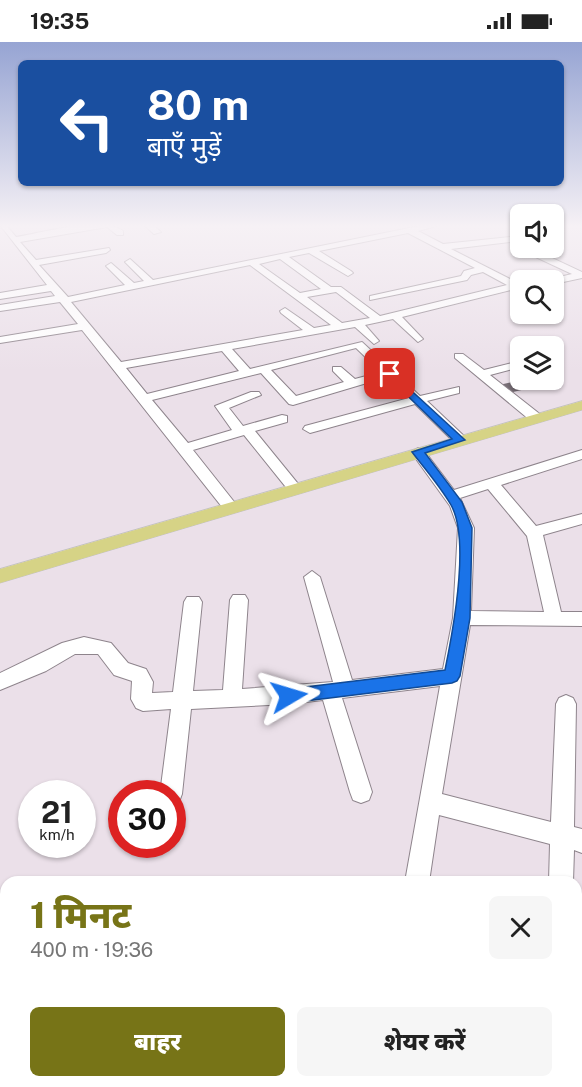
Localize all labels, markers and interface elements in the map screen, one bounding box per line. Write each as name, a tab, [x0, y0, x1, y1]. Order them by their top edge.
text: 19:35	[30, 8, 89, 34]
text: 80 m	[147, 80, 249, 129]
icon: left	[48, 84, 126, 162]
text: बाएँ मुड़ें	[147, 130, 222, 162]
map controls	[510, 204, 564, 390]
button: sound	[510, 204, 564, 258]
button: search	[510, 270, 564, 324]
button: layers	[510, 336, 564, 390]
pin	[364, 348, 415, 399]
icon: arrive	[373, 357, 406, 390]
position arrow	[257, 664, 321, 728]
speed limit sign: 30	[108, 780, 186, 858]
text: 21	[41, 794, 73, 830]
text: km/h	[39, 826, 75, 843]
text: 1 मिनट	[30, 894, 131, 936]
button: close	[489, 896, 552, 959]
text: 400 m · 19:36	[30, 938, 153, 962]
button: बाहर	[30, 1007, 285, 1076]
button: शेयर करें	[297, 1007, 552, 1076]

